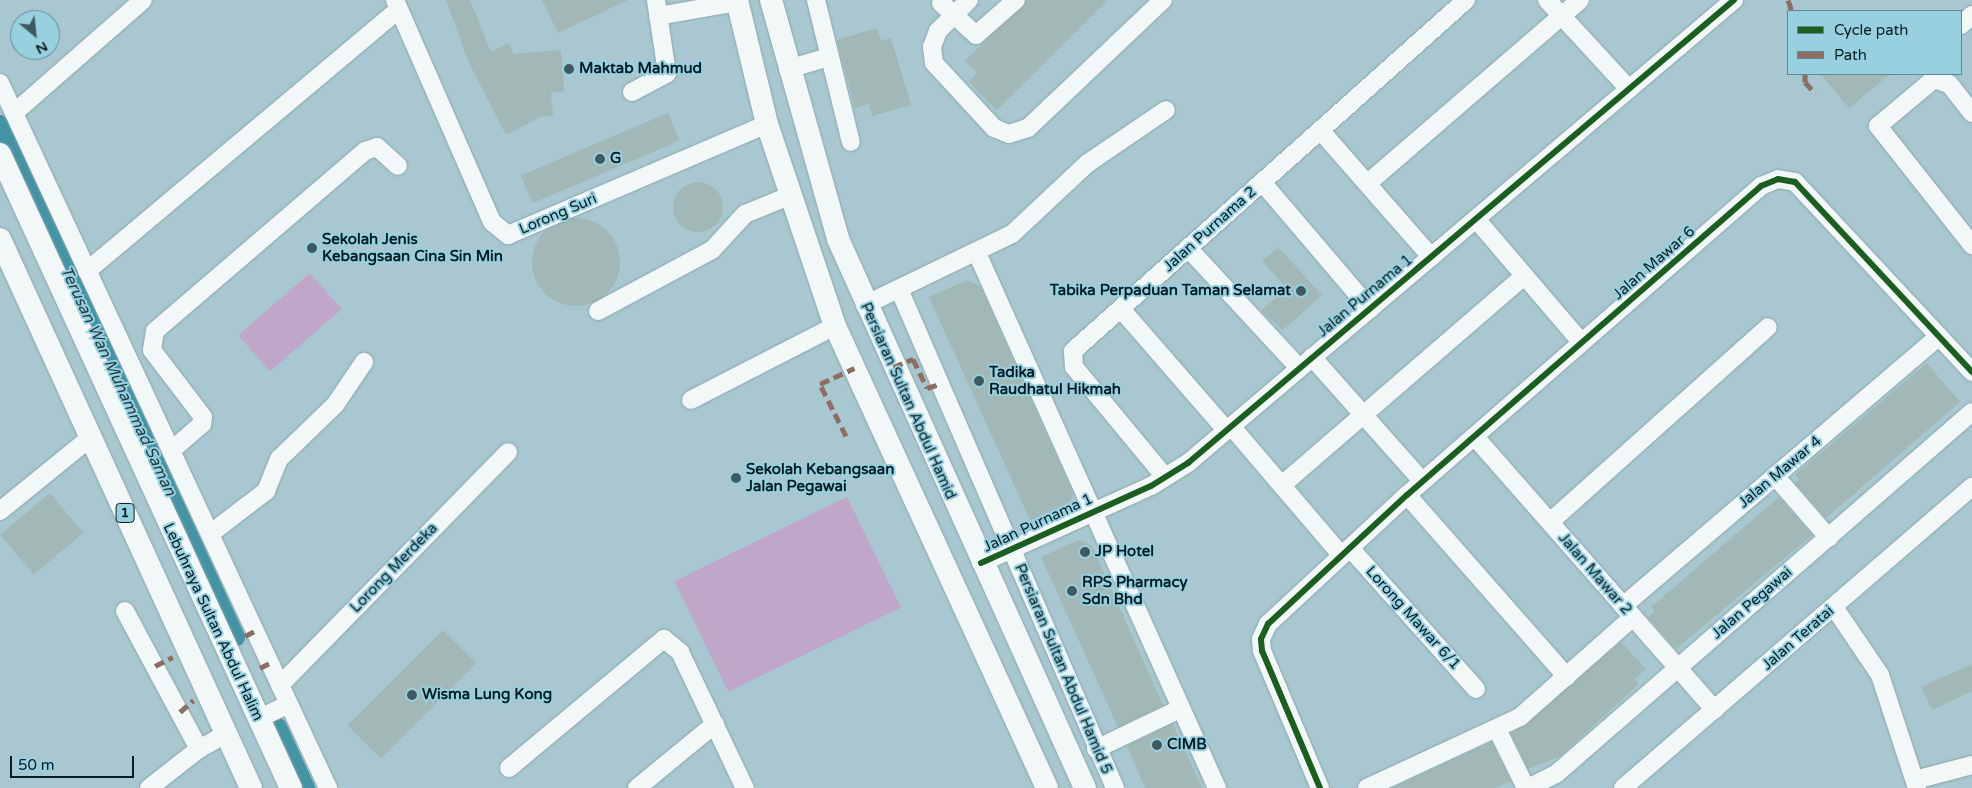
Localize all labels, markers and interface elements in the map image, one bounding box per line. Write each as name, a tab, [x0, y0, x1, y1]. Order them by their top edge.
north arrow	[10, 10, 60, 60]
legend	[1787, 10, 1962, 75]
text: Cycle path	[1834, 21, 1908, 39]
text: N	[33, 38, 51, 58]
text: Path	[1834, 46, 1867, 64]
place label: Maktab Mahmud	[579, 60, 702, 78]
marker: Maktab Mahmud	[563, 63, 575, 75]
place label: G	[610, 150, 621, 168]
marker: G	[594, 153, 606, 165]
street label: Jalan Purnama 2	[1160, 183, 1260, 275]
street label: Lorong Suri	[516, 190, 600, 238]
street label: Jalan Mawar 6	[1609, 223, 1699, 303]
place label: Sekolah Jenis Kebangsaan Cina Sin Min	[322, 230, 503, 265]
marker: Sekolah Jenis Kebangsaan Cina Sin Min	[306, 242, 318, 254]
street label: Jalan Purnama 1	[1314, 251, 1416, 341]
water label: Terusan Wan Muhammad Saman	[56, 263, 180, 499]
place label: Tabika Perpaduan Taman Selamat	[1050, 282, 1291, 300]
marker: Tabika Perpaduan Taman Selamat	[1295, 285, 1307, 297]
street label: Persiaran Sultan Abdul Hamid	[856, 300, 960, 502]
place label: Tadika Raudhatul Hikmah	[989, 363, 1121, 398]
marker: Tadika Raudhatul Hikmah	[973, 375, 985, 387]
street label: Jalan Mawar 4	[1735, 432, 1825, 512]
place label: Sekolah Kebangsaan Jalan Pegawai	[746, 460, 894, 495]
marker: Sekolah Kebangsaan Jalan Pegawai	[730, 472, 742, 484]
street label: Jalan Purnama 1	[980, 490, 1096, 556]
road number: 1	[115, 502, 135, 524]
street label: Lorong Merdeka	[347, 519, 441, 617]
street label: Lebuhraya Sultan Abdul Halim	[159, 520, 267, 724]
street label: Jalan Mawar 2	[1555, 529, 1635, 619]
place label: JP Hotel	[1095, 543, 1154, 561]
marker: JP Hotel	[1079, 546, 1091, 558]
street label: Persiaran Sultan Abdul Hamid 5	[1010, 561, 1116, 777]
street label: Lorong Mawar 6/1	[1362, 563, 1464, 673]
street label: Jalan Pegawai	[1708, 563, 1796, 643]
place label: RPS Pharmacy Sdn Bhd	[1082, 573, 1187, 608]
marker: RPS Pharmacy Sdn Bhd	[1066, 585, 1078, 597]
street label: Jalan Teratai	[1758, 602, 1838, 674]
place label: Wisma Lung Kong	[422, 686, 552, 704]
marker: Wisma Lung Kong	[406, 689, 418, 701]
place label: CIMB	[1167, 736, 1207, 754]
marker: CIMB	[1151, 739, 1163, 751]
scale bar	[12, 746, 136, 778]
text: 50 m	[18, 756, 55, 774]

